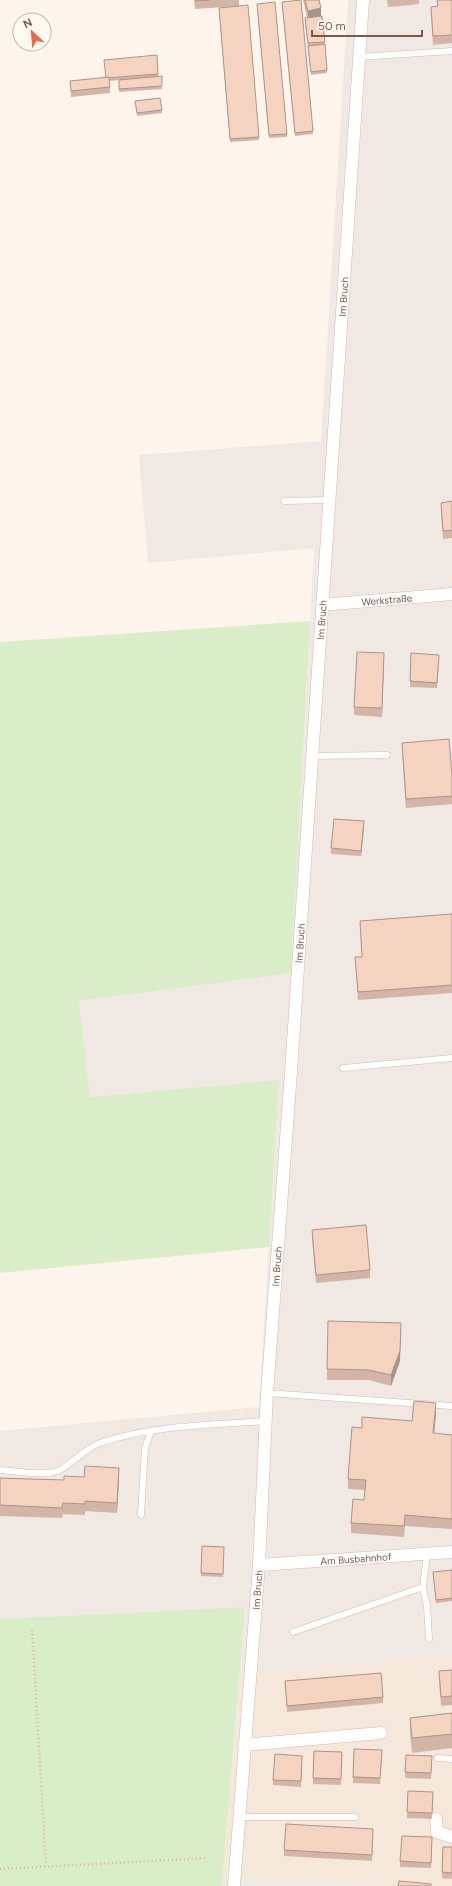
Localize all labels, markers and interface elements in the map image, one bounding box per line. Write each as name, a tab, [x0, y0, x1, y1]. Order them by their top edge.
north arrow	[12, 12, 52, 52]
scale bar	[312, 12, 422, 38]
text: N	[21, 16, 35, 31]
text: 50 m	[318, 19, 346, 33]
street label: Im Bruch	[336, 276, 351, 317]
street label: Werkstraße	[361, 591, 413, 609]
street label: Im Bruch	[314, 599, 330, 640]
street label: Im Bruch	[292, 923, 308, 964]
street label: Im Bruch	[269, 1246, 285, 1287]
street label: Am Busbahnhof	[320, 1550, 392, 1568]
street label: Im Bruch	[250, 1569, 266, 1610]

